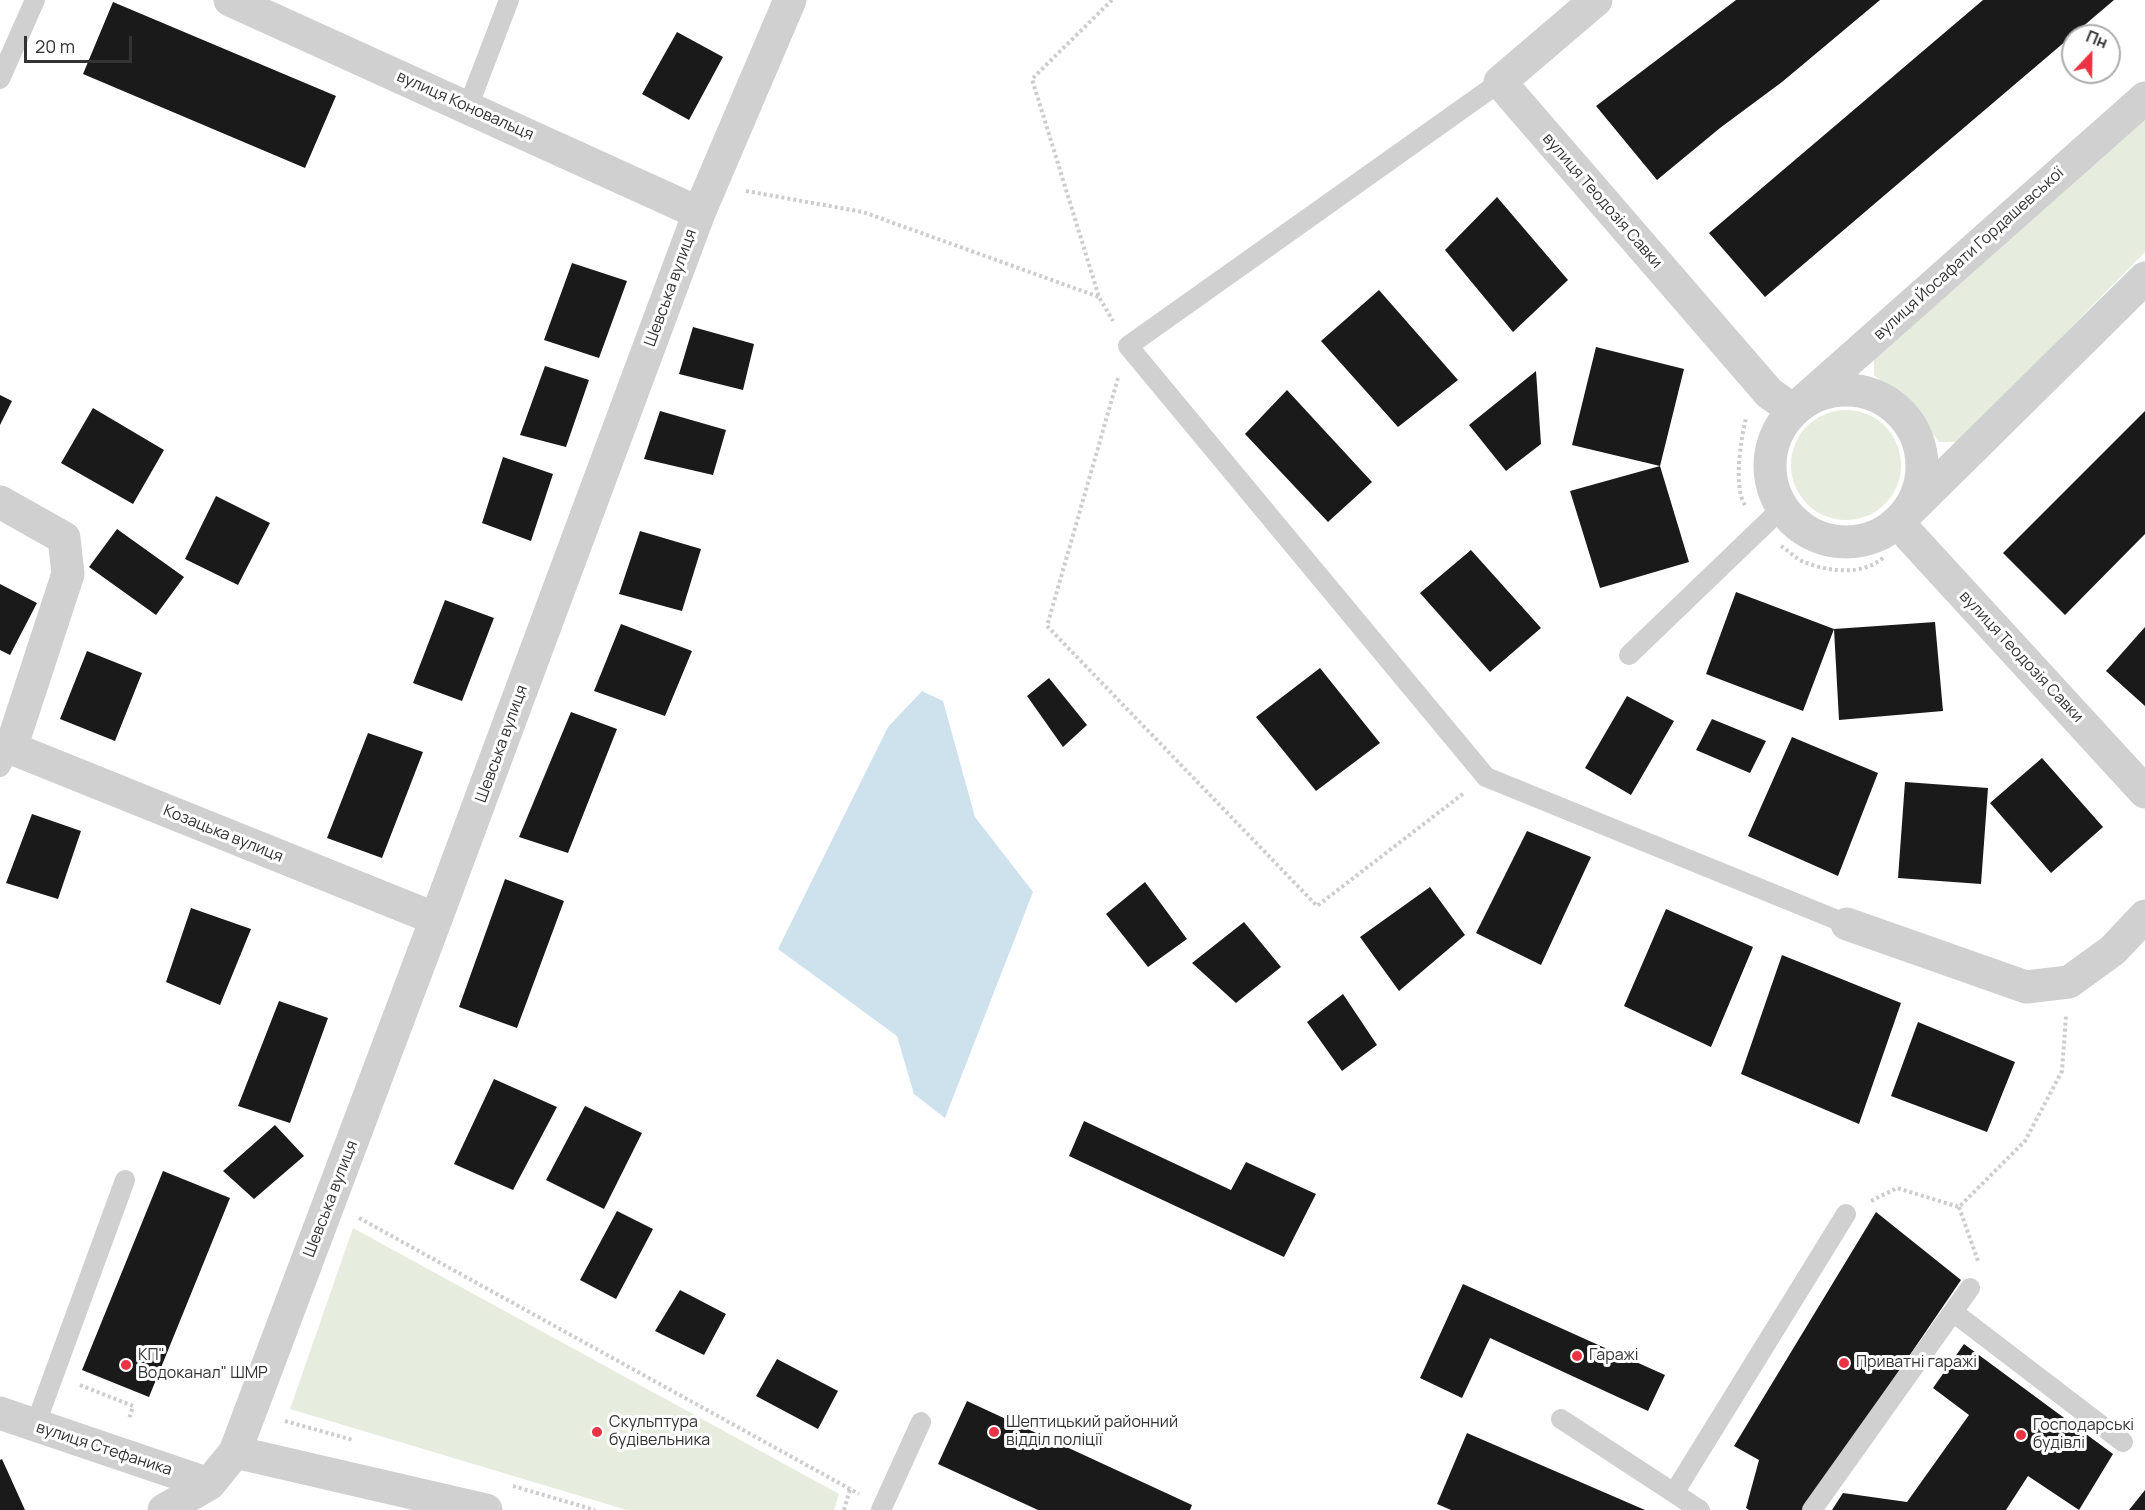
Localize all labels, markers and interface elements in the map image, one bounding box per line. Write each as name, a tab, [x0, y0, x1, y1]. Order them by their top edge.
scale bar	[27, 24, 135, 62]
north arrow	[2061, 24, 2121, 84]
text: Пн	[2083, 25, 2111, 53]
text: 20 m	[35, 34, 75, 58]
street label: вулиця Коновальця	[394, 67, 536, 145]
street label: вулиця Теодозія Савки	[1538, 129, 1666, 273]
street label: вулиця Йосафати Гордашевської	[1870, 164, 2068, 344]
street label: Шевська вулиця	[641, 227, 701, 349]
street label: вулиця Теодозія Савки	[1955, 587, 2087, 727]
street label: Шевська вулиця	[472, 683, 532, 805]
street label: Козацька вулиця	[160, 801, 286, 867]
street label: Шевська вулиця	[300, 1138, 362, 1260]
place label: КП" Водоканал" ШМР	[138, 1346, 268, 1384]
place label: Гаражі	[1589, 1346, 1639, 1366]
marker: Гаражі	[1570, 1349, 1584, 1363]
place label: Приватні гаражі	[1856, 1353, 1977, 1373]
marker: Приватні гаражі	[1837, 1356, 1851, 1370]
marker: КП" Водоканал" ШМР	[119, 1358, 133, 1372]
place label: Скульптура будівельника	[609, 1413, 710, 1451]
place label: Шептицький районний відділ поліції	[1006, 1413, 1178, 1451]
place label: Господарські будівлі	[2033, 1416, 2134, 1454]
street label: вулиця Стефаника	[34, 1418, 174, 1480]
marker: Скульптура будівельника	[590, 1425, 604, 1439]
marker: Шептицький районний відділ поліції	[987, 1425, 1001, 1439]
marker: Господарські будівлі	[2014, 1428, 2028, 1442]

